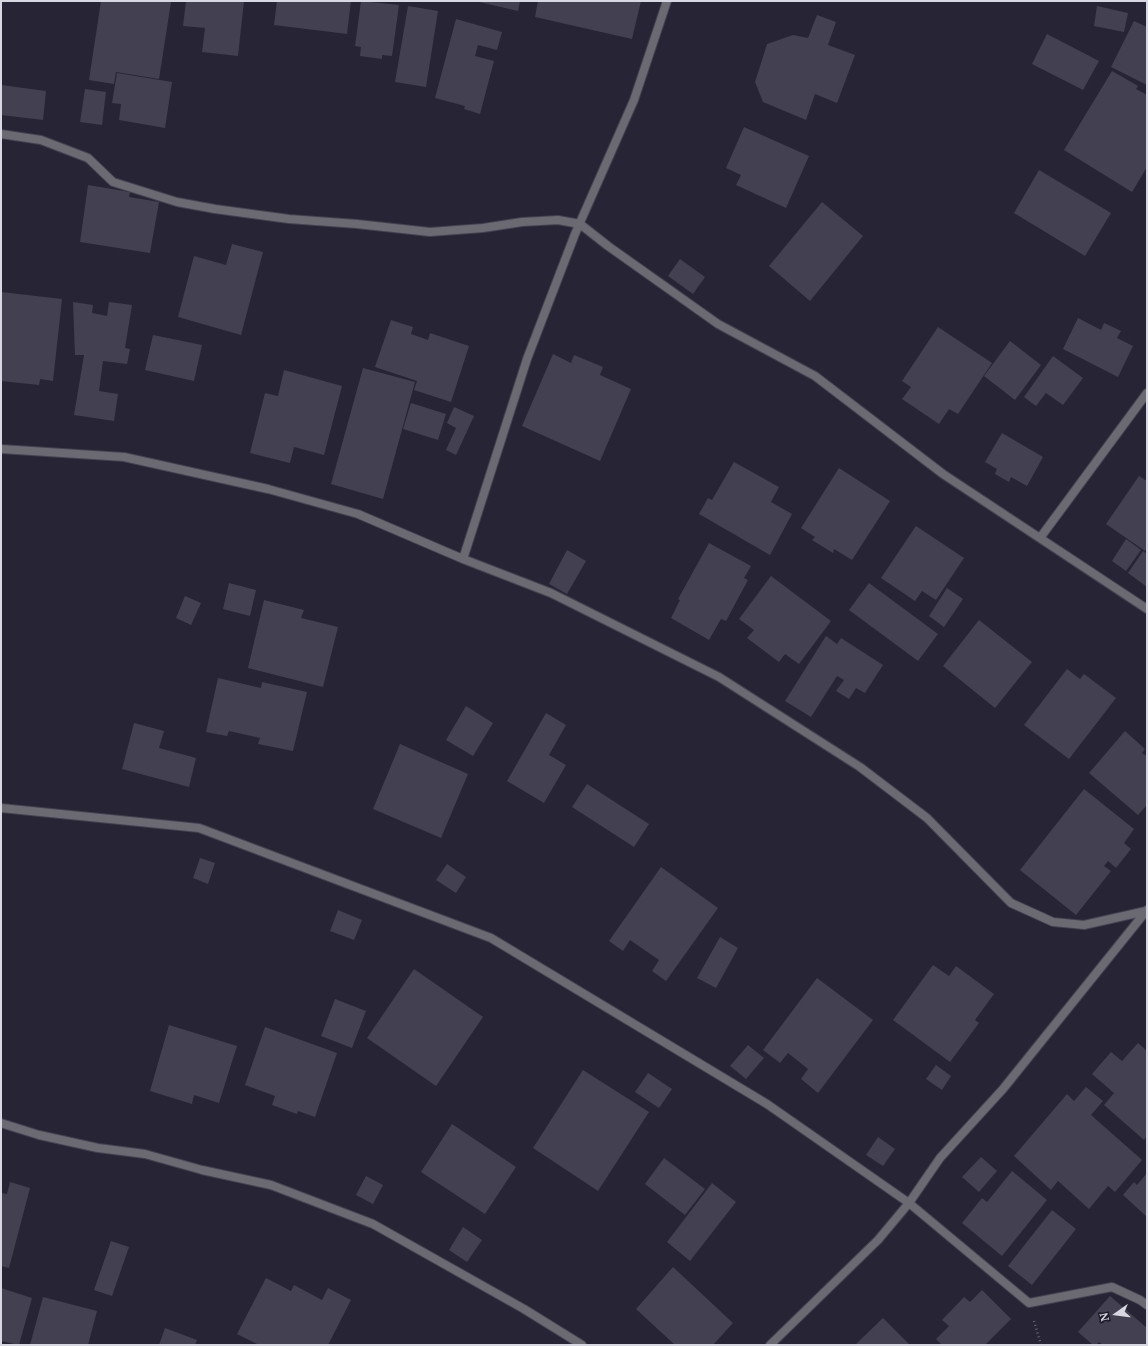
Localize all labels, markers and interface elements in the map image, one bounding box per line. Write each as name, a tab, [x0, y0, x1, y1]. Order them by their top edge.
north arrow	[1096, 1294, 1136, 1334]
text: N	[1096, 1311, 1112, 1323]

